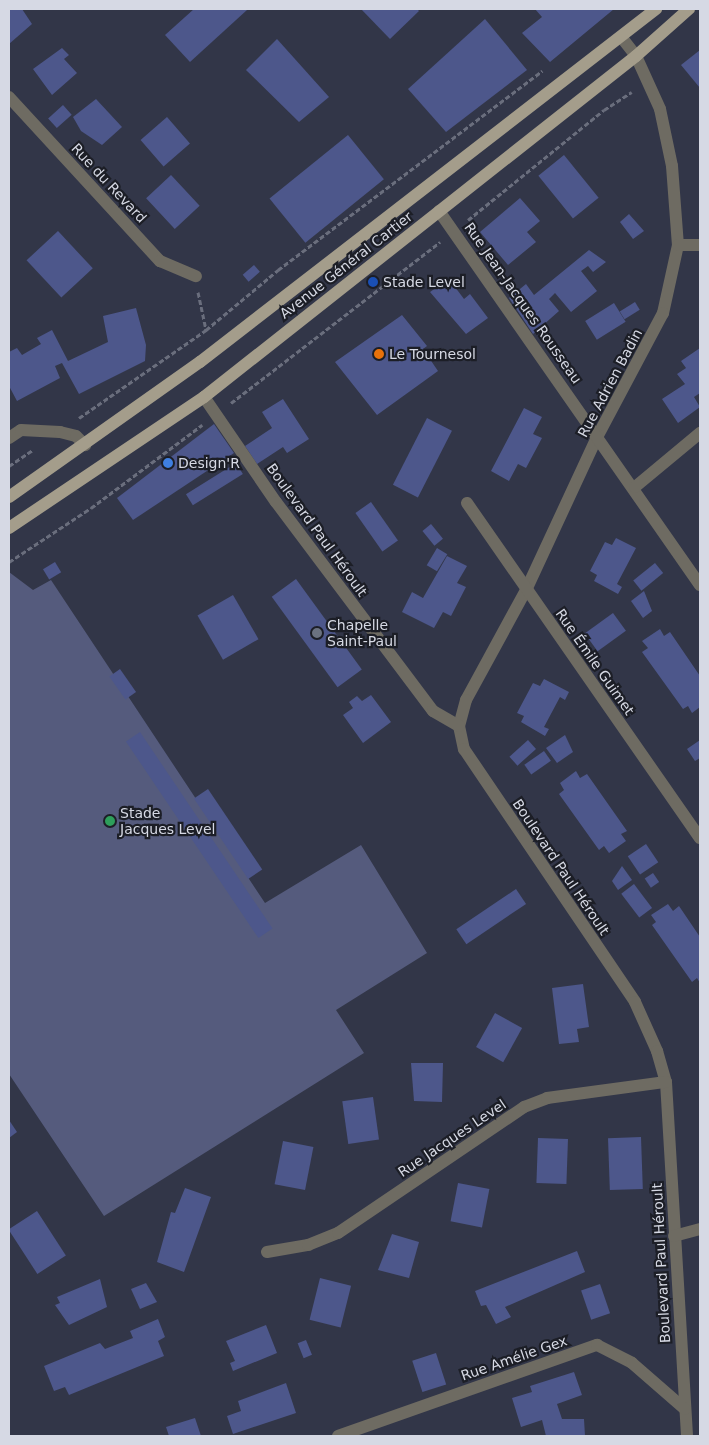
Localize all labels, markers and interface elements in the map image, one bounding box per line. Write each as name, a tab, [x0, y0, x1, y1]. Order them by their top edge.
street label: Rue du Revard	[68, 140, 150, 226]
street label: Avenue Général Cartier	[276, 208, 416, 322]
street label: Rue Jean-Jacques Rousseau	[461, 219, 585, 387]
place label: Stade Level	[383, 274, 465, 290]
marker: Stade Level	[367, 276, 379, 288]
street label: Rue Adrien Badin	[574, 326, 646, 440]
place label: Le Tournesol	[389, 346, 476, 362]
marker: Le Tournesol	[373, 348, 385, 360]
place label: Design'R	[178, 455, 240, 471]
marker: Design'R	[162, 457, 174, 469]
street label: Boulevard Paul Héroult	[263, 460, 371, 600]
street label: Rue Émile Guimet	[552, 606, 638, 718]
place label: Chapelle Saint-Paul	[327, 617, 397, 650]
marker: Chapelle Saint-Paul	[311, 627, 323, 639]
street label: Boulevard Paul Héroult	[509, 796, 613, 938]
place label: Stade Jacques Level	[120, 805, 215, 838]
marker: Stade Jacques Level	[104, 815, 116, 827]
street label: Rue Jacques Level	[395, 1096, 509, 1180]
street label: Boulevard Paul Héroult	[648, 1183, 674, 1343]
street label: Rue Amélie Gex	[459, 1332, 569, 1384]

